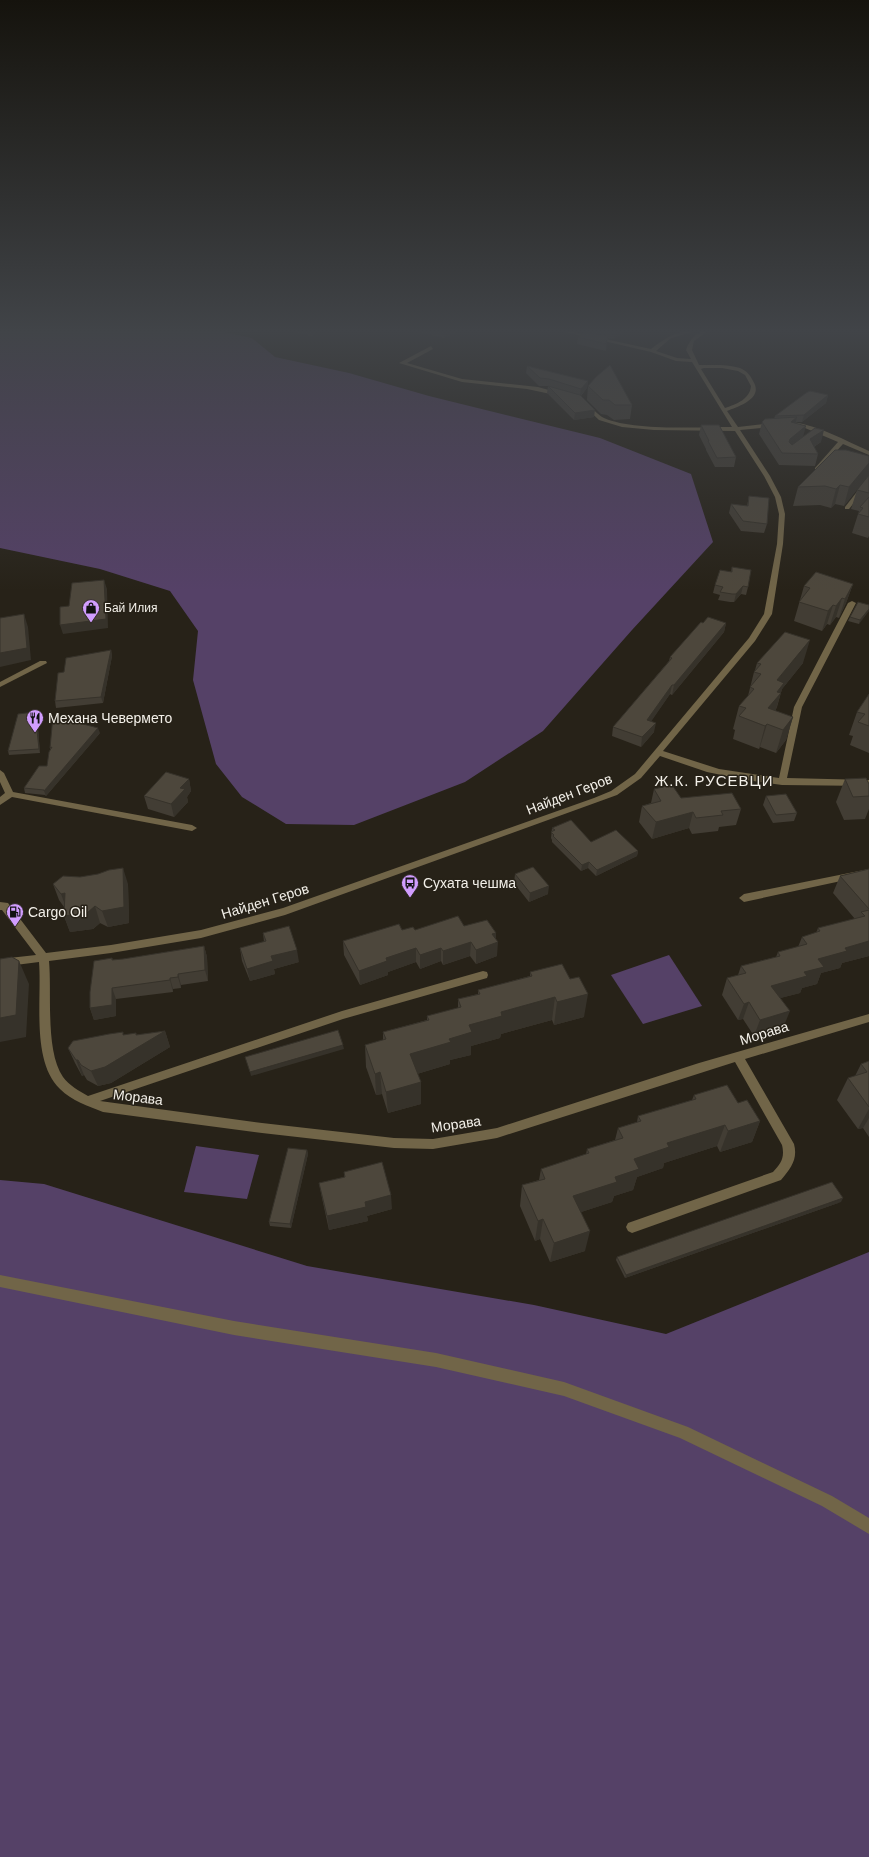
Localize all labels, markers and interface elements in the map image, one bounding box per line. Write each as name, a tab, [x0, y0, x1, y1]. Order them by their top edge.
shop icon: Бай Илия	[81, 598, 101, 623]
place label: Бай Илия	[104, 601, 157, 615]
restaurant icon: Механа Чевермето	[25, 708, 45, 733]
place label: Механа Чевермето	[48, 710, 173, 726]
street label: Найден Геров	[524, 770, 614, 818]
district label: Ж.К. РУСЕВЦИ	[654, 772, 774, 789]
bus stop icon: Сухата чешма	[400, 873, 420, 898]
place label: Сухата чешма	[423, 875, 516, 891]
street label: Найден Геров	[219, 880, 311, 922]
fuel station icon: Cargo Oil	[5, 902, 25, 927]
place label: Cargo Oil	[28, 904, 87, 920]
street label: Морава	[738, 1018, 791, 1048]
street label: Морава	[112, 1086, 164, 1108]
street label: Морава	[430, 1113, 482, 1135]

